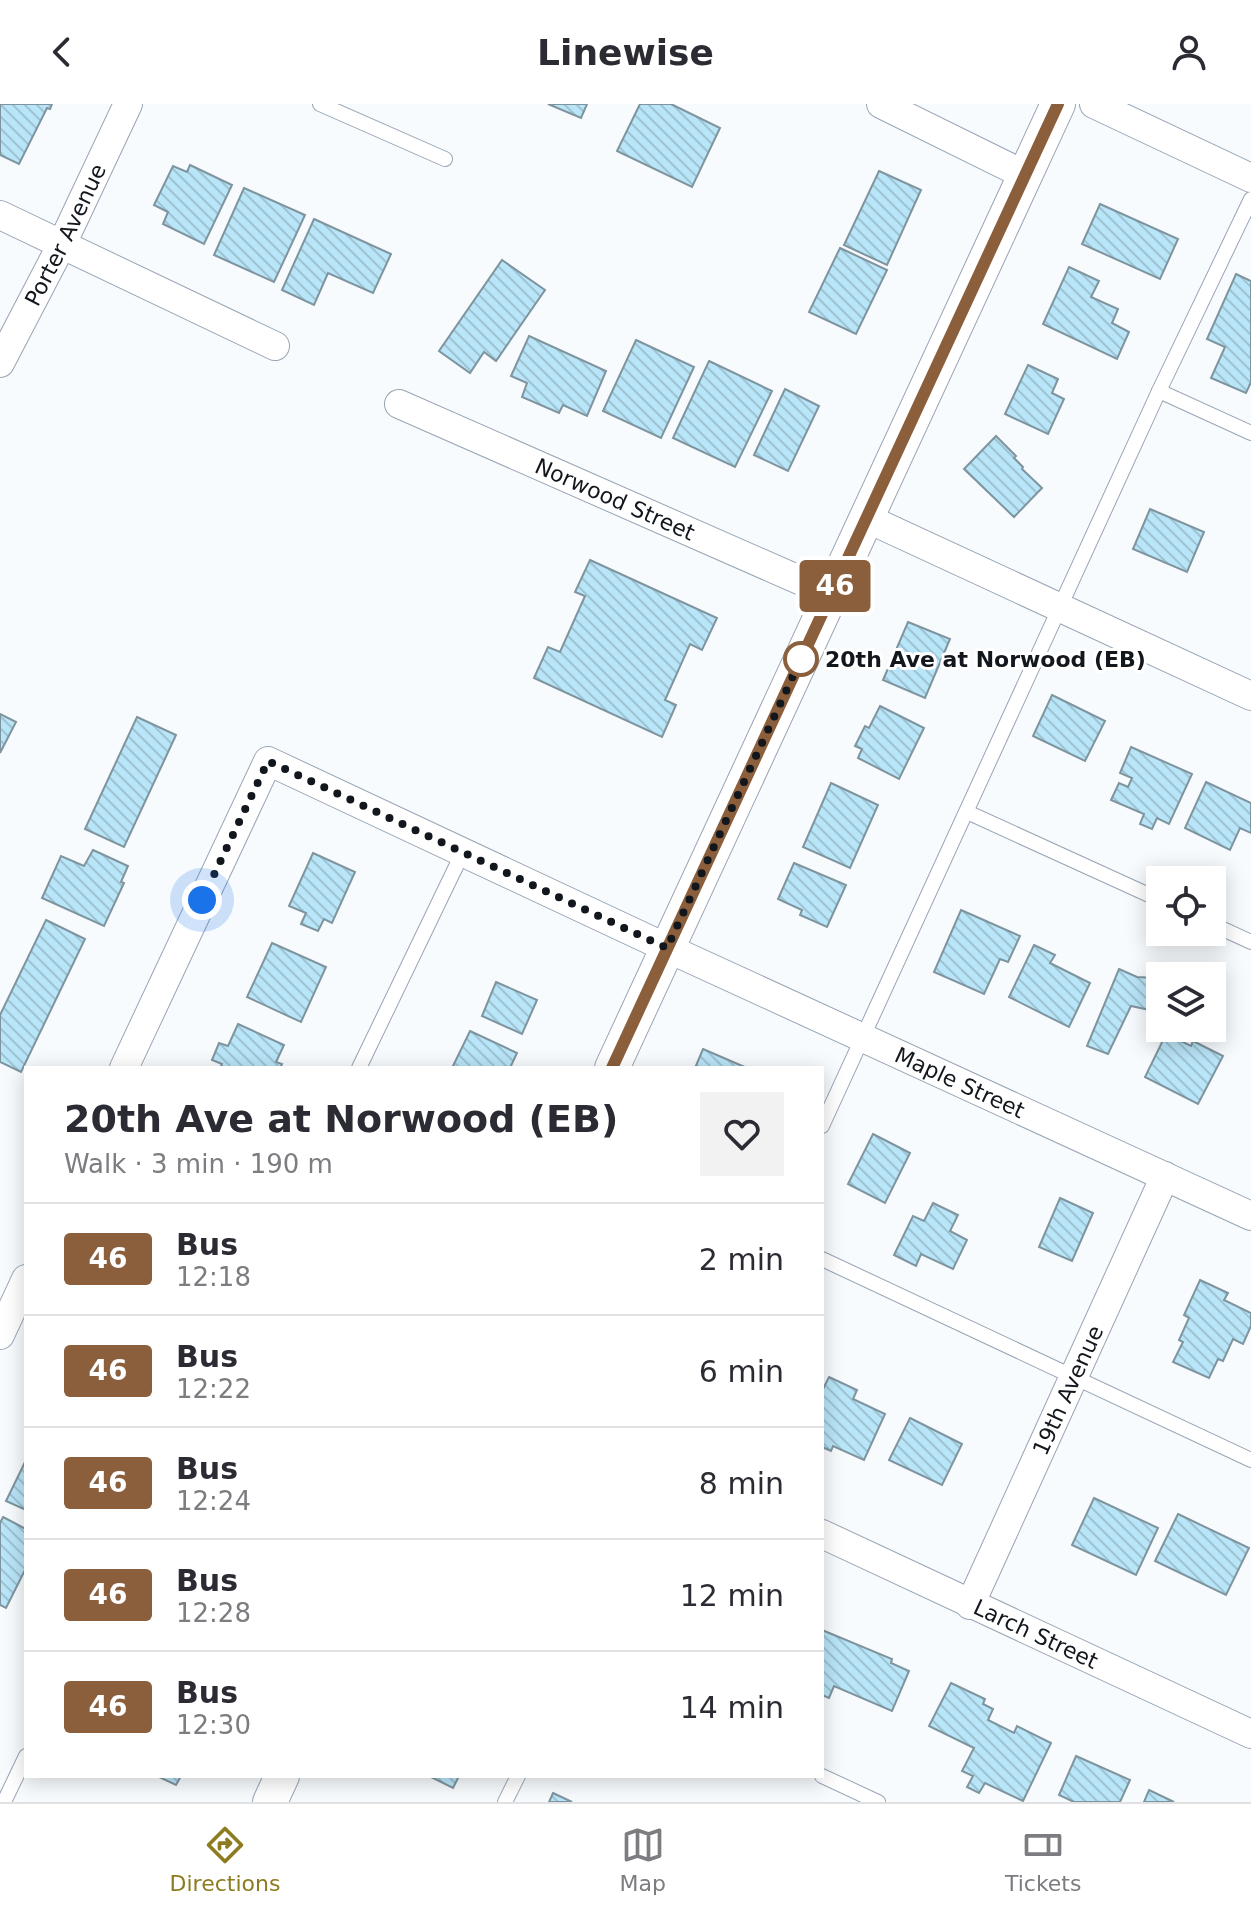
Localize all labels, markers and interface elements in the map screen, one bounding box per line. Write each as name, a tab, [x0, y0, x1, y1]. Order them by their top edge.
icon: back	[40, 30, 84, 74]
icon: person	[1167, 30, 1211, 74]
text: Linewise	[537, 32, 714, 73]
street label: Porter Avenue	[20, 160, 111, 310]
street label: Norwood Street	[531, 453, 699, 546]
line badge: 46	[799, 560, 871, 612]
text: 46	[816, 569, 854, 602]
marker: 20th Ave at Norwood (EB)	[784, 642, 818, 676]
place label: 20th Ave at Norwood (EB)	[825, 647, 1146, 672]
map controls	[1146, 866, 1226, 1042]
button: locate	[1146, 866, 1226, 946]
your location	[182, 880, 222, 920]
button: layers	[1146, 962, 1226, 1042]
street label: Maple Street	[891, 1042, 1029, 1124]
button: heart	[700, 1092, 784, 1176]
text: 20th Ave at Norwood (EB)	[64, 1097, 618, 1141]
text: Walk · 3 min · 190 m	[64, 1149, 333, 1179]
text: Bus	[176, 1227, 238, 1262]
text: 46	[89, 1242, 127, 1275]
text: 2 min	[699, 1242, 784, 1277]
text: 12:18	[176, 1262, 251, 1292]
street label: 19th Avenue	[1028, 1322, 1108, 1459]
text: Bus	[176, 1339, 238, 1374]
text: 46	[89, 1354, 127, 1387]
text: 6 min	[699, 1354, 784, 1389]
text: 12:22	[176, 1374, 251, 1404]
text: Bus	[176, 1451, 238, 1486]
text: 46	[89, 1466, 127, 1499]
text: 8 min	[699, 1466, 784, 1501]
text: 12:24	[176, 1486, 251, 1516]
text: Bus	[176, 1563, 238, 1598]
text: 46	[89, 1578, 127, 1611]
text: 12 min	[680, 1578, 784, 1613]
street label: Larch Street	[970, 1594, 1102, 1674]
text: 12:28	[176, 1598, 251, 1628]
text: Bus	[176, 1675, 238, 1710]
text: 46	[89, 1690, 127, 1723]
text: 14 min	[680, 1690, 784, 1725]
text: 12:30	[176, 1710, 251, 1740]
tab: Directions	[170, 1823, 280, 1896]
tab: Map	[619, 1823, 666, 1896]
tab: Tickets	[1005, 1823, 1081, 1896]

